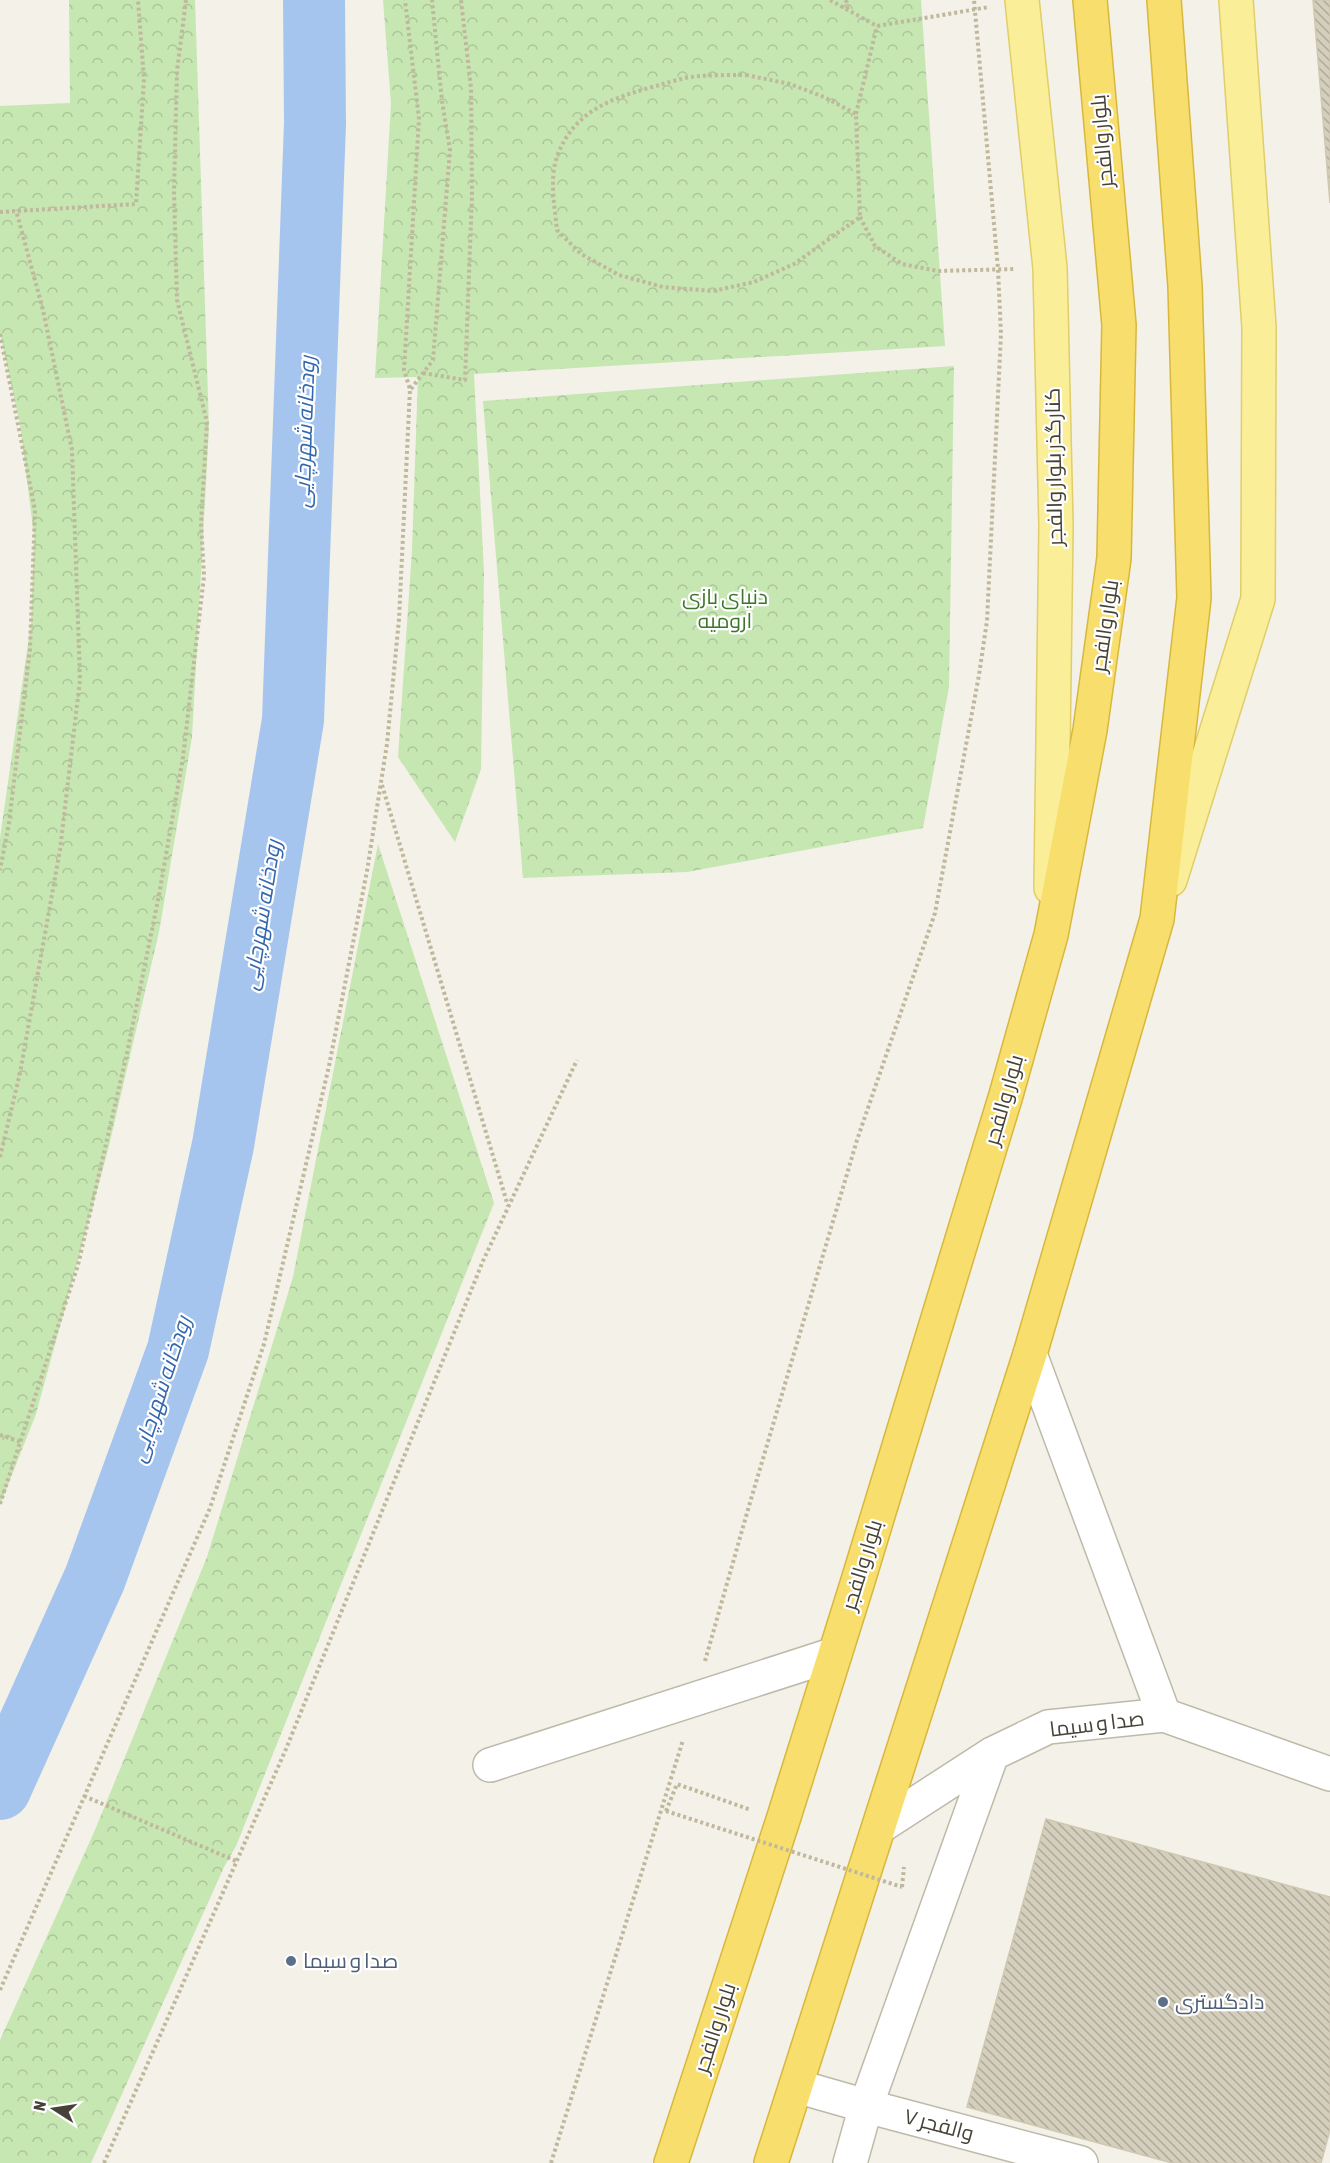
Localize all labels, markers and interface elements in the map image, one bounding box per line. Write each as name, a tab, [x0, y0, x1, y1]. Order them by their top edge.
street label: بلوار والفجر	[1085, 93, 1118, 190]
water label: رودخانه شهرچایی	[288, 354, 322, 509]
street label: کنارگذر بلوار والفجر	[1040, 388, 1067, 547]
street label: بلوار والفجر	[1085, 578, 1123, 675]
park label: دنیای بازی ارومیه	[682, 584, 768, 633]
water label: رودخانه شهرچایی	[236, 837, 288, 992]
street label: بلوار والفجر	[978, 1051, 1028, 1149]
water label: رودخانه شهرچایی	[124, 1312, 198, 1466]
street label: بلوار والفجر	[836, 1516, 887, 1614]
street label: صدا و سیما	[1048, 1705, 1146, 1742]
place label: صدا و سیما	[303, 1948, 398, 1973]
marker: صدا و سیما	[284, 1954, 298, 1968]
street label: بلوار والفجر	[688, 1980, 741, 2077]
place label: دادگستری	[1175, 1989, 1264, 2015]
marker: دادگستری	[1156, 1995, 1170, 2009]
north arrow	[24, 2079, 84, 2139]
text: N	[30, 2099, 49, 2112]
street label: والفجر ۷	[901, 2103, 977, 2146]

